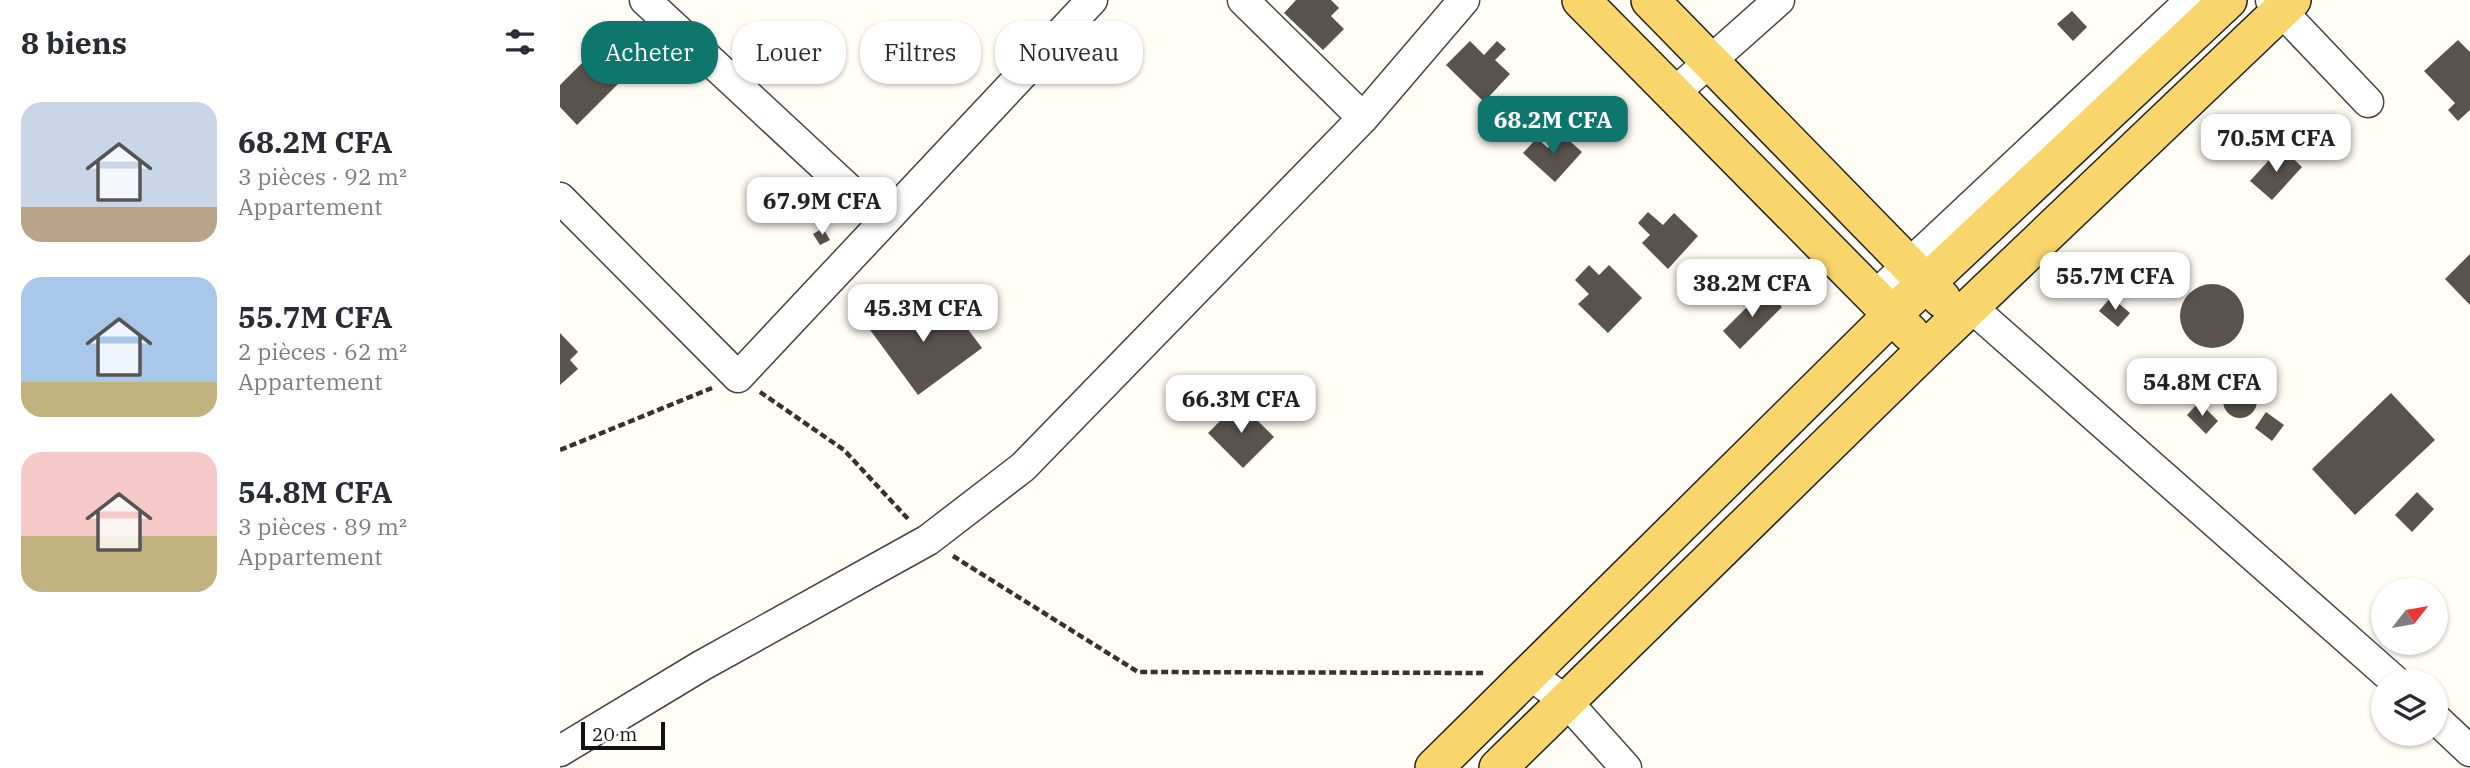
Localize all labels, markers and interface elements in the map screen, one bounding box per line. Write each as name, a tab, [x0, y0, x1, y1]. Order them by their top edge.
chip: Acheter	[581, 21, 718, 84]
chip: Louer	[732, 21, 846, 84]
chip: Filtres	[860, 21, 981, 84]
chip: Nouveau	[995, 21, 1143, 84]
text: 8 biens	[21, 23, 127, 62]
icon: filters	[501, 23, 539, 61]
pin: 68.2M CFA	[1473, 96, 1633, 156]
text: 68.2M CFA	[1494, 104, 1612, 134]
pin: 70.5M CFA	[2196, 114, 2356, 174]
text: 68.2M CFA	[238, 122, 392, 161]
text: 70.5M CFA	[2217, 122, 2335, 152]
icon: home	[77, 130, 161, 214]
text: 3 pièces · 92 m²	[238, 161, 407, 191]
pin: 67.9M CFA	[742, 177, 902, 237]
text: 67.9M CFA	[763, 185, 881, 215]
text: Appartement	[238, 191, 382, 221]
pin: 55.7M CFA	[2035, 252, 2195, 312]
pin: 38.2M CFA	[1672, 260, 1832, 319]
text: 55.7M CFA	[2056, 260, 2174, 290]
text: 38.2M CFA	[1693, 267, 1811, 297]
pin: 45.3M CFA	[843, 284, 1003, 344]
text: 45.3M CFA	[864, 292, 982, 322]
text: 55.7M CFA	[238, 297, 392, 336]
icon: home	[77, 305, 161, 389]
text: 2 pièces · 62 m²	[238, 336, 407, 366]
pin: 54.8M CFA	[2122, 358, 2282, 418]
text: Appartement	[238, 366, 382, 396]
text: 54.8M CFA	[2143, 366, 2261, 396]
pin: 66.3M CFA	[1161, 376, 1321, 435]
text: 66.3M CFA	[1182, 383, 1300, 413]
text: 54.8M CFA	[238, 472, 392, 511]
icon: home	[77, 480, 161, 564]
text: 3 pièces · 89 m²	[238, 511, 407, 541]
text: Appartement	[238, 541, 382, 571]
north arrow	[2371, 578, 2448, 654]
map controls	[2371, 578, 2448, 746]
button: layers	[2371, 669, 2448, 746]
scale bar	[581, 719, 665, 751]
text: 20 m	[592, 722, 637, 746]

